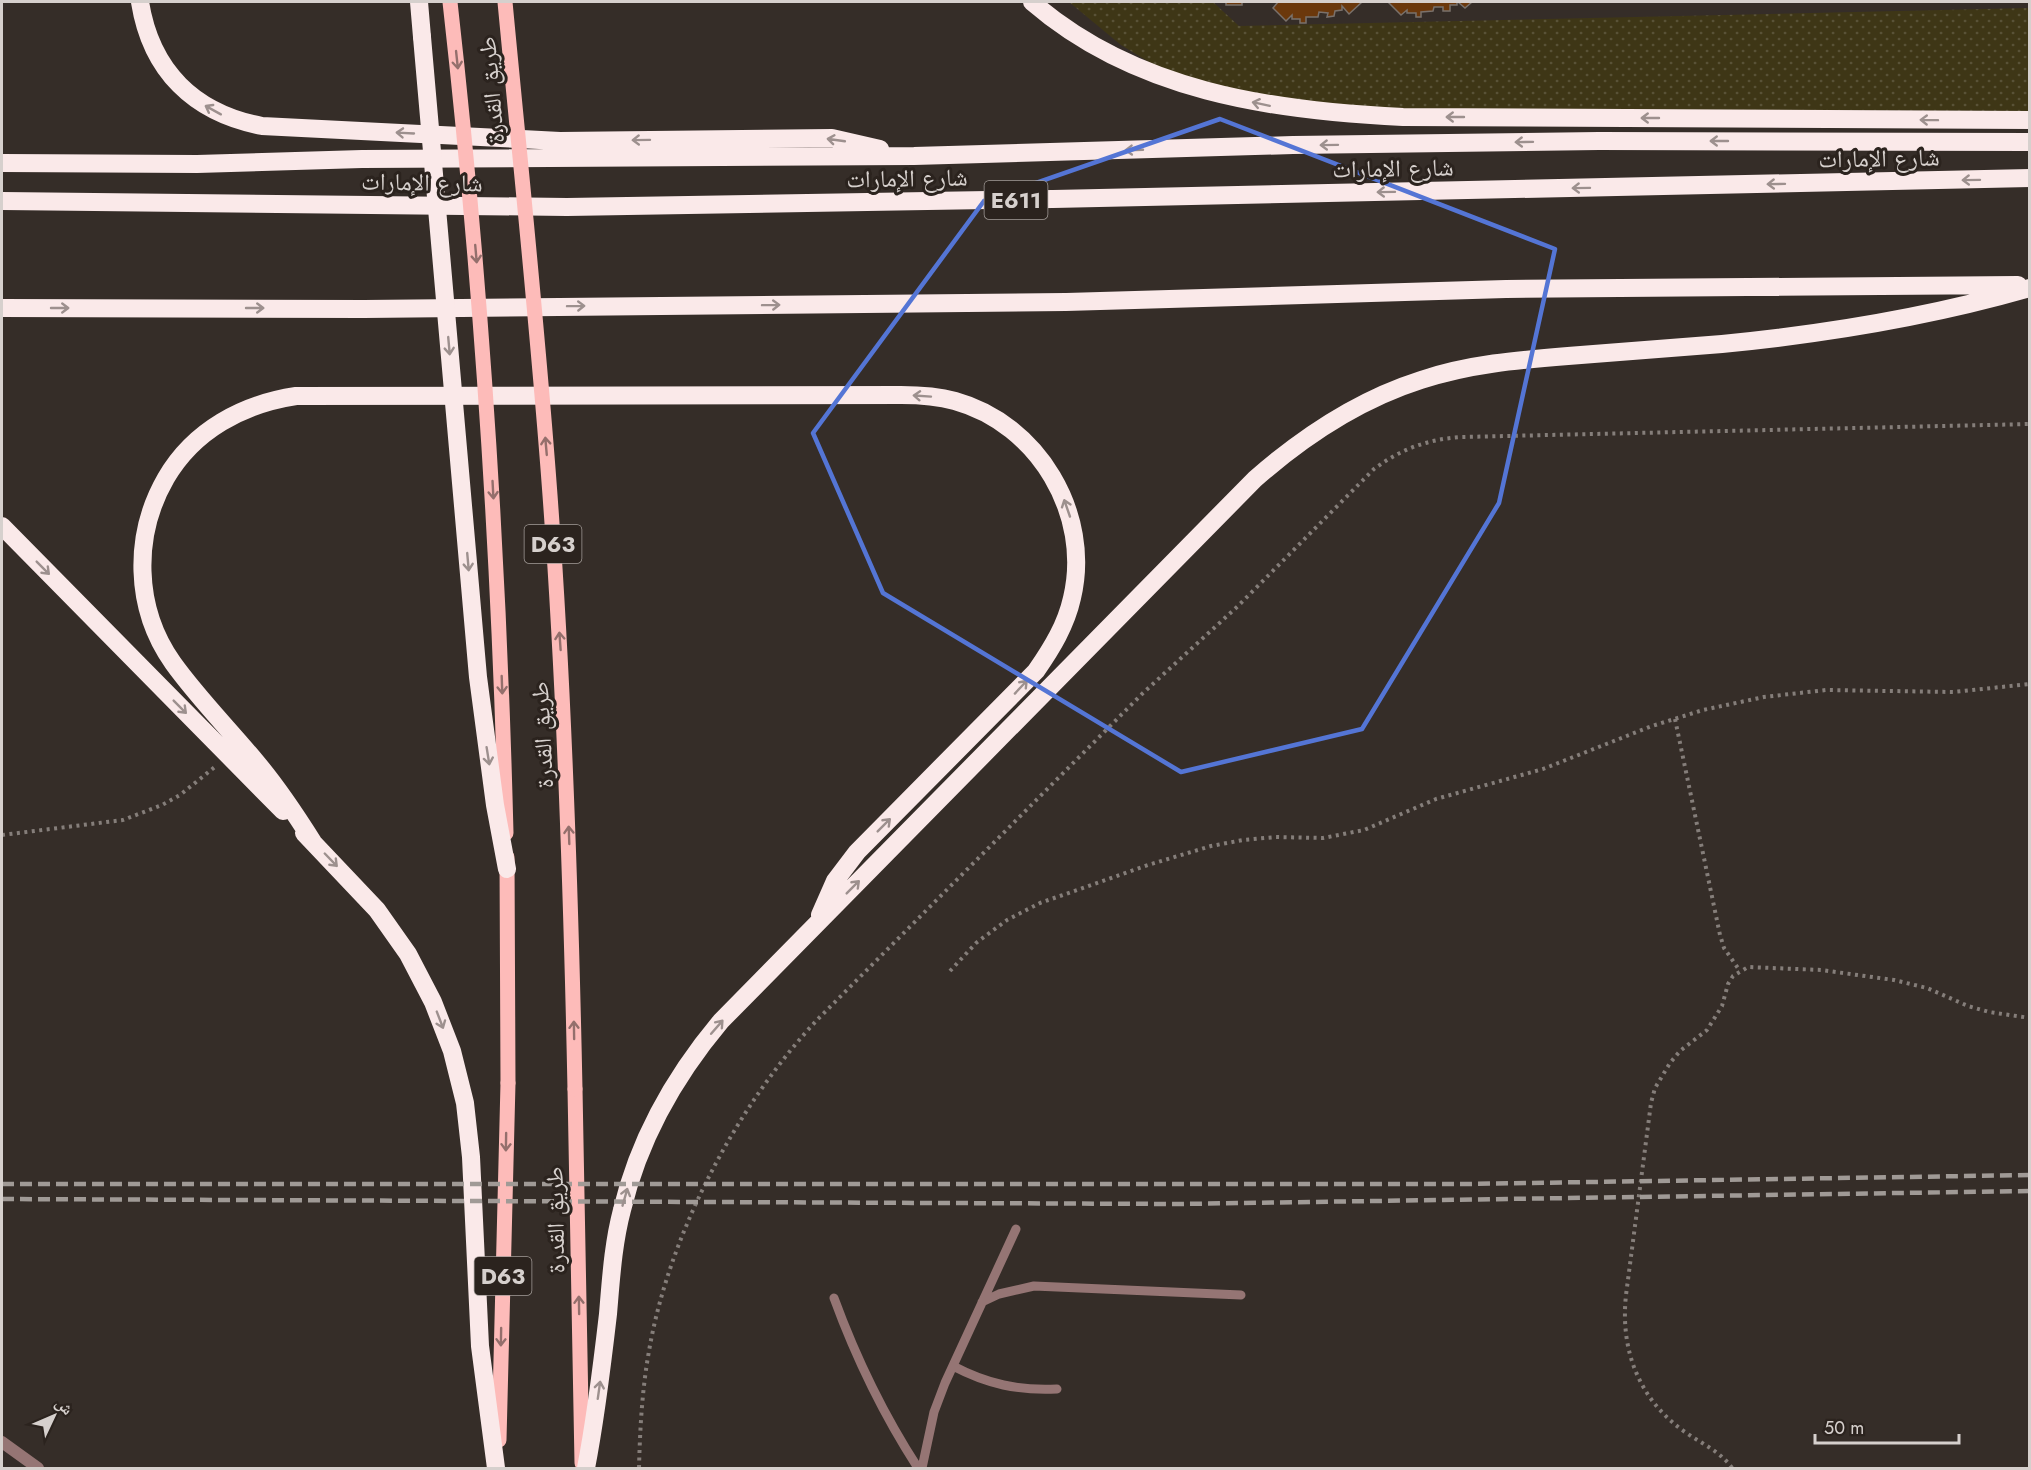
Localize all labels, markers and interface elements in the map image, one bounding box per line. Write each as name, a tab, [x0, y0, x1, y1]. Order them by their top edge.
street label: طريق القدرة	[469, 35, 513, 145]
one-way arrow	[451, 49, 462, 69]
one-way arrow	[1252, 97, 1271, 109]
one-way arrow	[205, 104, 222, 116]
one-way arrow	[1446, 111, 1466, 123]
one-way arrow	[1641, 112, 1661, 124]
one-way arrow	[1920, 114, 1940, 125]
one-way arrow	[395, 127, 415, 138]
one-way arrow	[632, 134, 652, 146]
one-way arrow	[827, 134, 846, 145]
one-way arrow	[1710, 135, 1730, 147]
one-way arrow	[1515, 136, 1535, 148]
one-way arrow	[1320, 139, 1340, 151]
street label: شارع الإمارات	[1818, 139, 1940, 177]
one-way arrow	[1125, 144, 1145, 155]
street label: شارع الإمارات	[1332, 149, 1454, 187]
street label: شارع الإمارات	[846, 159, 968, 197]
street label: شارع الإمارات	[361, 163, 483, 201]
one-way arrow	[1962, 174, 1982, 185]
one-way arrow	[1767, 178, 1787, 190]
road number: E611	[984, 181, 1048, 219]
one-way arrow	[1572, 182, 1592, 194]
one-way arrow	[1377, 187, 1397, 198]
one-way arrow	[470, 243, 481, 263]
one-way arrow	[760, 299, 780, 310]
one-way arrow	[565, 301, 585, 312]
one-way arrow	[49, 302, 69, 314]
one-way arrow	[244, 302, 264, 314]
one-way arrow	[444, 336, 455, 356]
one-way arrow	[912, 390, 932, 401]
one-way arrow	[540, 437, 551, 457]
one-way arrow	[487, 480, 498, 500]
one-way arrow	[1060, 500, 1071, 518]
road number: D63	[524, 525, 582, 563]
one-way arrow	[463, 551, 474, 571]
one-way arrow	[35, 560, 50, 575]
one-way arrow	[554, 631, 565, 651]
one-way arrow	[496, 674, 508, 694]
one-way arrow	[1014, 680, 1028, 695]
street label: طريق القدرة	[522, 681, 562, 789]
one-way arrow	[172, 699, 187, 714]
one-way arrow	[483, 745, 494, 765]
one-way arrow	[876, 818, 891, 833]
one-way arrow	[563, 826, 574, 846]
one-way arrow	[324, 853, 339, 868]
one-way arrow	[845, 880, 860, 895]
one-way arrow	[435, 1011, 446, 1029]
one-way arrow	[710, 1019, 723, 1035]
one-way arrow	[568, 1021, 579, 1041]
one-way arrow	[501, 1131, 512, 1151]
street label: طريق القدرة	[537, 1166, 573, 1274]
one-way arrow	[620, 1188, 631, 1207]
road number: D63	[474, 1257, 532, 1295]
one-way arrow	[573, 1296, 584, 1316]
one-way arrow	[496, 1326, 507, 1346]
one-way arrow	[593, 1381, 604, 1401]
north arrow	[24, 1386, 84, 1446]
text: ش	[50, 1392, 79, 1420]
scale bar	[1815, 1407, 1959, 1445]
text: 50 m	[1824, 1415, 1864, 1441]

